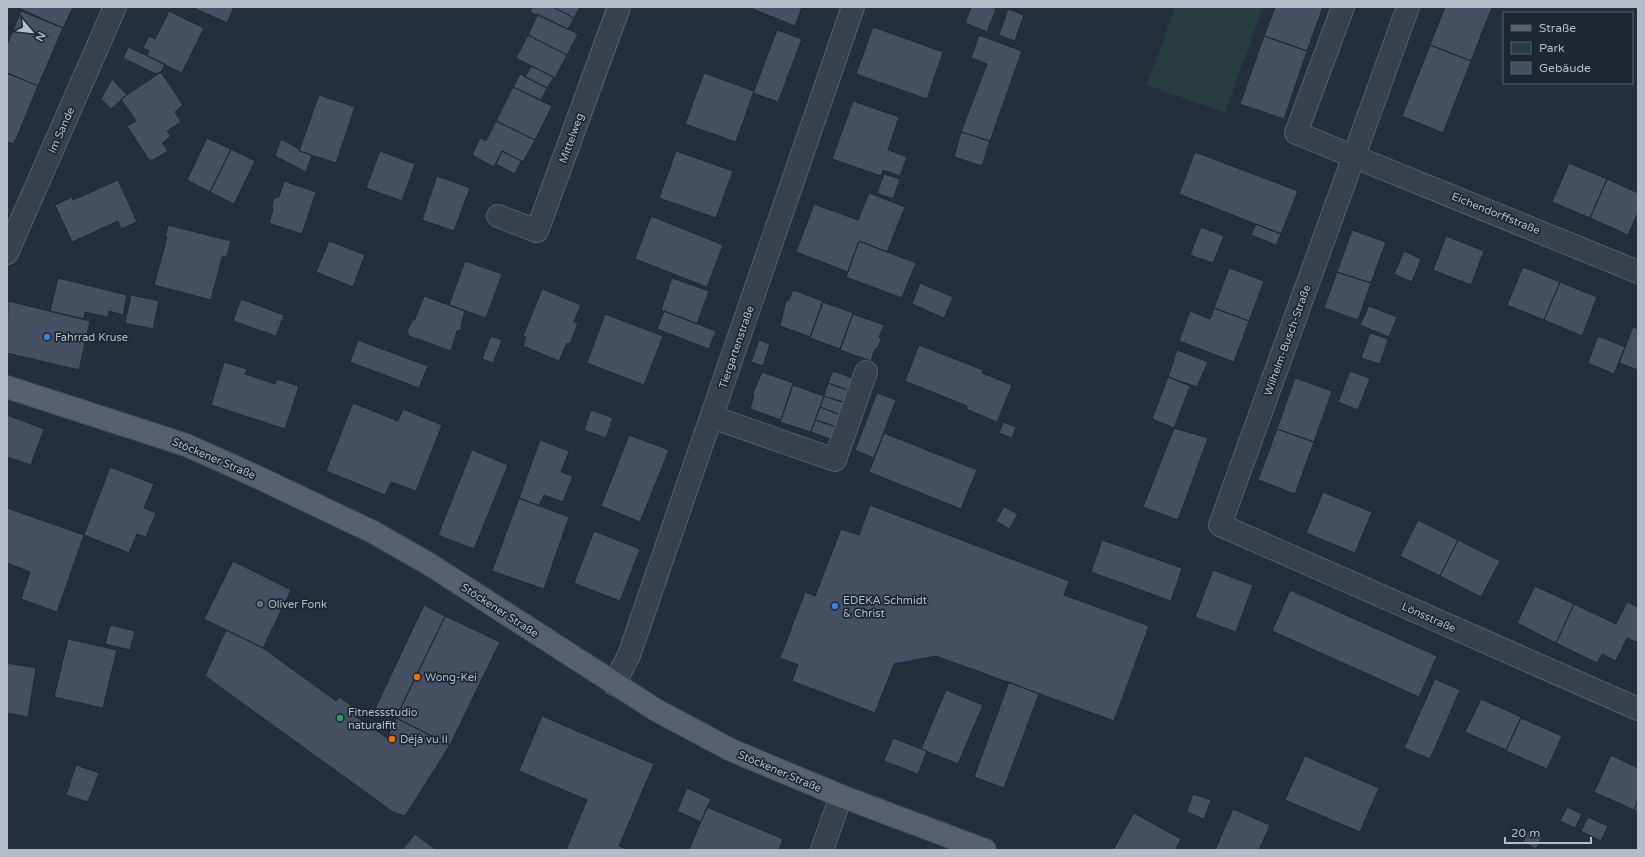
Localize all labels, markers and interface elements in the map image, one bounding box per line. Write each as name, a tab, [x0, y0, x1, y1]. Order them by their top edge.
north arrow	[12, 12, 52, 52]
legend	[1503, 12, 1633, 84]
text: Straße	[1539, 21, 1576, 35]
text: N	[33, 30, 48, 43]
text: Park	[1539, 41, 1565, 55]
text: Gebäude	[1539, 61, 1591, 75]
street label: Im Sande	[46, 105, 77, 155]
street label: Mittelweg	[556, 111, 587, 165]
street label: Eichendorffstraße	[1450, 190, 1542, 237]
street label: Wilhelm-Busch-Straße	[1261, 283, 1314, 397]
street label: Tiergartenstraße	[716, 304, 757, 390]
place label: Fahrrad Kruse	[55, 331, 128, 344]
marker: Fahrrad Kruse	[42, 332, 52, 342]
street label: Stöckener Straße	[170, 435, 257, 482]
street label: Stöckener Straße	[459, 581, 541, 640]
place label: EDEKA Schmidt & Christ	[843, 594, 927, 620]
place label: Oliver Fonk	[268, 598, 327, 611]
marker: Oliver Fonk	[255, 599, 265, 609]
street label: Lönsstraße	[1400, 600, 1458, 635]
marker: EDEKA Schmidt & Christ	[830, 601, 840, 611]
place label: Wong-Kei	[425, 671, 477, 684]
marker: Wong-Kei	[412, 672, 422, 682]
place label: Fitnessstudio naturalfit	[348, 706, 418, 732]
marker: Fitnessstudio naturalfit	[335, 713, 345, 723]
place label: Déjà vu II	[400, 733, 448, 746]
marker: Déjà vu II	[387, 734, 397, 744]
street label: Stöckener Straße	[736, 748, 823, 795]
scale bar	[1505, 819, 1591, 845]
text: 20 m	[1511, 826, 1540, 840]

